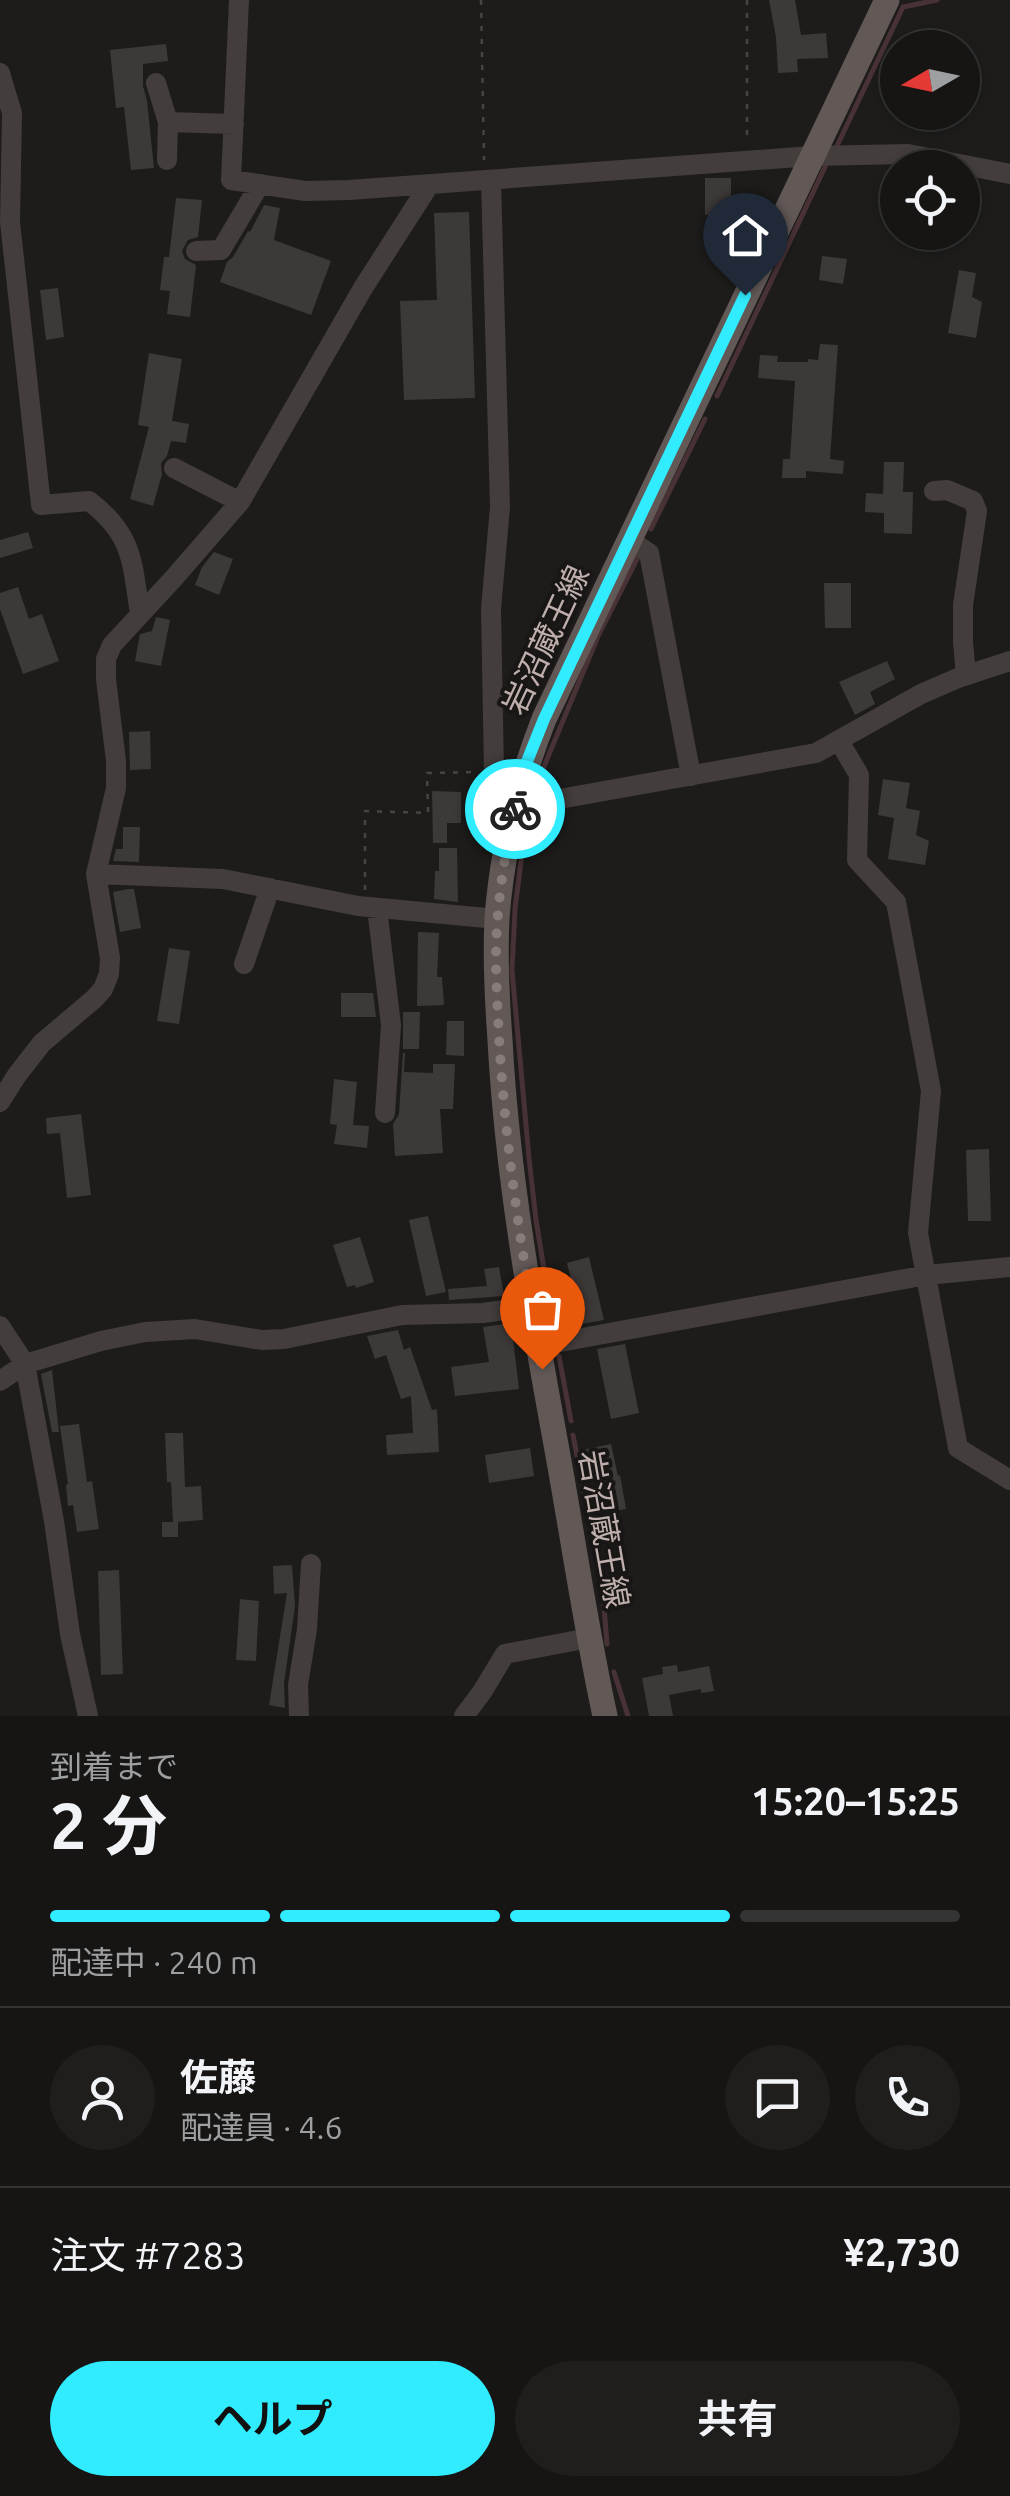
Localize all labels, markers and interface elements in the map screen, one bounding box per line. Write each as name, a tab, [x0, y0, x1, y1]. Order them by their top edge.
north arrow	[880, 30, 980, 130]
map controls	[880, 30, 980, 250]
button: locate	[880, 150, 980, 250]
pin	[703, 193, 788, 296]
icon: home	[718, 208, 773, 263]
street label: 岩沼蔵王線	[495, 559, 595, 720]
courier	[465, 759, 565, 859]
icon: bike	[488, 782, 543, 837]
pin	[500, 1267, 585, 1370]
icon: bag	[515, 1282, 570, 1337]
street label: 岩沼蔵王線	[573, 1447, 637, 1611]
text: 到着まで	[50, 1748, 178, 1784]
text: 15:20–15:25	[751, 1780, 960, 1822]
text: 2 分	[50, 1788, 167, 1861]
text: 配達中 · 240 m	[50, 1944, 258, 1980]
button: person	[50, 2045, 155, 2150]
button: chat	[725, 2045, 830, 2150]
button: phone	[855, 2045, 960, 2150]
text: 佐藤	[180, 2056, 256, 2098]
text: 配達員 · 4.6	[180, 2109, 343, 2145]
text: ¥2,730	[843, 2231, 960, 2273]
text: 注文 #7283	[50, 2234, 245, 2276]
button: ヘルプ	[50, 2361, 495, 2476]
button: 共有	[515, 2361, 960, 2476]

